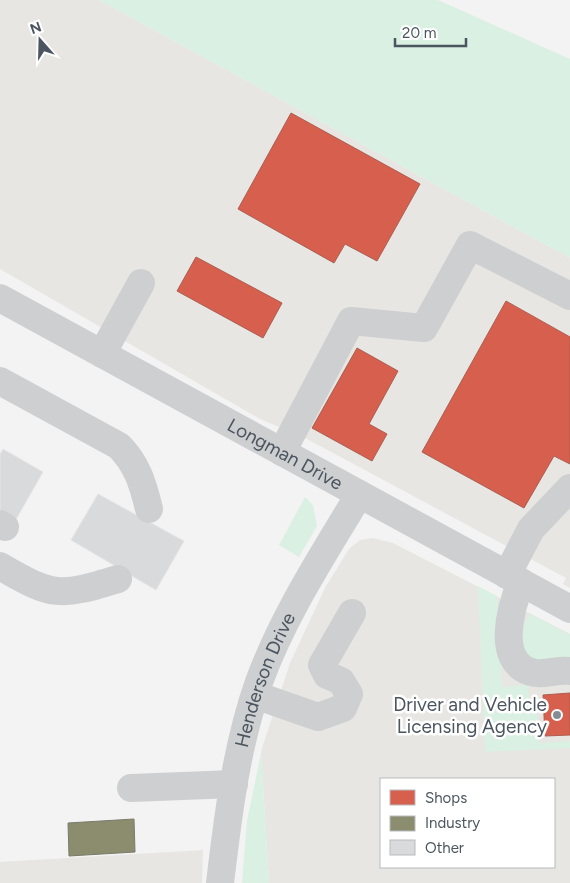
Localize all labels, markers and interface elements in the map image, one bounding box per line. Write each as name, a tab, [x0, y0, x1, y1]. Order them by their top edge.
north arrow	[15, 15, 65, 65]
scale bar	[395, 15, 466, 47]
text: N	[28, 18, 44, 38]
text: 20 m	[402, 24, 436, 42]
street label: Longman Drive	[223, 413, 347, 495]
street label: Henderson Drive	[230, 609, 300, 750]
place label: Driver and Vehicle Licensing Agency	[393, 693, 547, 738]
marker: Driver and Vehicle Licensing Agency	[551, 709, 563, 721]
legend	[380, 778, 555, 868]
text: Shops	[425, 789, 467, 807]
text: Industry	[425, 814, 480, 832]
text: Other	[425, 839, 464, 857]

